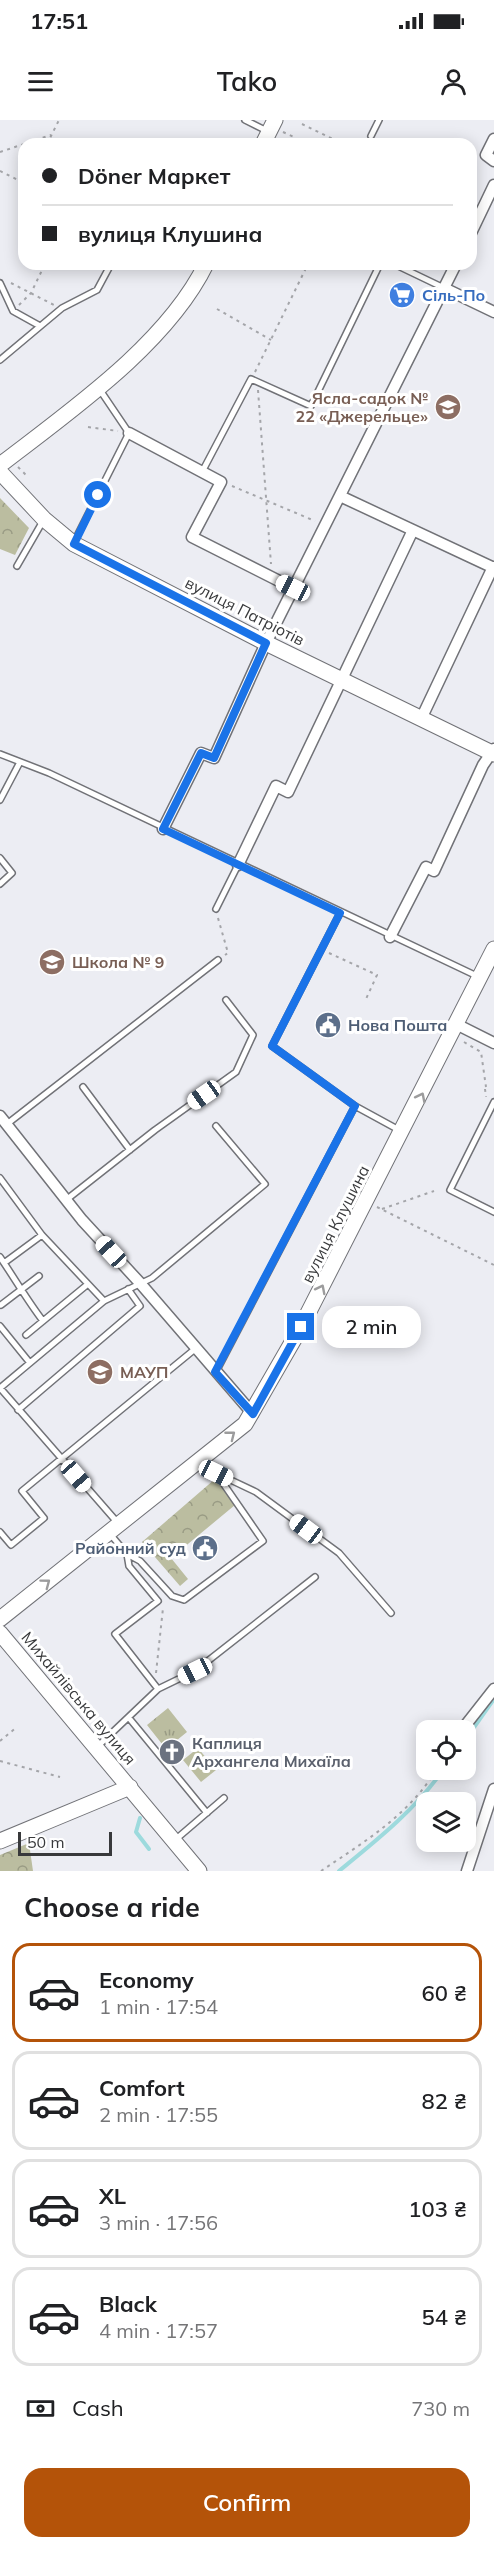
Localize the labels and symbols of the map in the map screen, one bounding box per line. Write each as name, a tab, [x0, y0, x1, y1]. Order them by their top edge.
supermarket icon: Сіль-По	[387, 280, 417, 310]
place label: Сіль-По	[422, 285, 485, 305]
place label: Ясла-садок № 22 «Джерельце»	[296, 388, 428, 426]
school or university icon: Ясла-садок № 22 «Джерельце»	[433, 392, 463, 422]
route start	[84, 481, 111, 508]
street label: вулиця Патріотів	[182, 572, 308, 650]
car	[273, 572, 313, 604]
school or university icon: Школа № 9	[37, 947, 67, 977]
place label: Школа № 9	[72, 952, 164, 972]
public building icon: Нова Пошта	[313, 1010, 343, 1040]
place label: Нова Пошта	[348, 1015, 447, 1035]
car	[184, 1077, 224, 1113]
one-way arrow	[413, 1093, 425, 1104]
street label: вулиця Клушина	[297, 1162, 373, 1286]
car	[92, 1233, 130, 1271]
one-way arrow	[314, 1285, 325, 1295]
callout: 2 min	[322, 1306, 421, 1348]
route end	[287, 1313, 314, 1340]
school or university icon: МАУП	[85, 1357, 115, 1387]
place label: МАУП	[120, 1362, 168, 1382]
one-way arrow	[225, 1432, 236, 1443]
car	[57, 1457, 95, 1495]
car	[196, 1457, 236, 1489]
car	[286, 1511, 326, 1547]
public building icon: Районний суд	[190, 1533, 220, 1563]
place label: Районний суд	[75, 1538, 186, 1558]
one-way arrow	[39, 1579, 50, 1590]
street label: Михайлівська вулиця	[18, 1627, 140, 1769]
car	[175, 1655, 215, 1687]
place label: Каплиця Архангела Михаїла	[192, 1733, 351, 1771]
church icon: Каплиця Архангела Михаїла	[157, 1737, 187, 1767]
scale bar	[18, 1829, 112, 1856]

